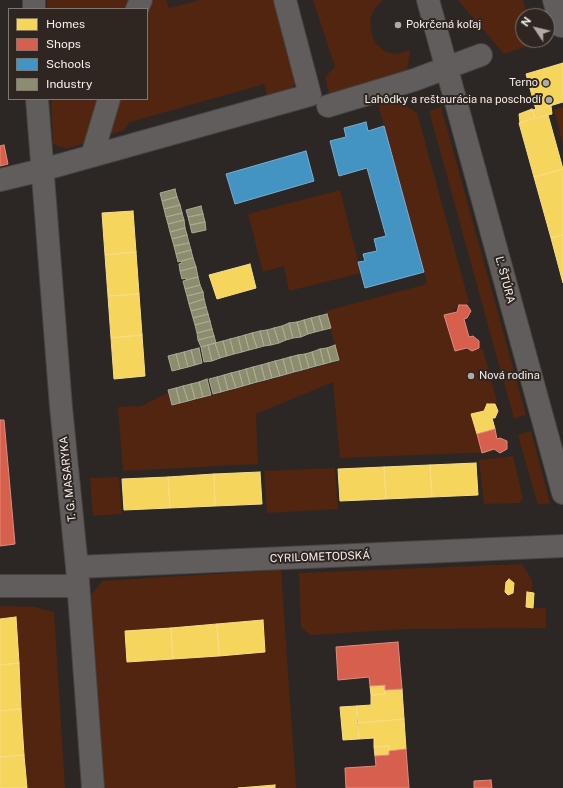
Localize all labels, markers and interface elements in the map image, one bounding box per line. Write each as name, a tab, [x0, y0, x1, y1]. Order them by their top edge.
legend	[8, 8, 148, 100]
north arrow	[515, 8, 555, 48]
text: N	[519, 15, 533, 29]
text: Homes	[46, 17, 85, 31]
place label: Pokrčená koľaj	[406, 18, 481, 32]
marker: Pokrčená koľaj	[393, 20, 403, 30]
text: Shops	[46, 37, 81, 51]
text: Schools	[46, 57, 91, 71]
place label: Terno	[509, 76, 538, 90]
text: Industry	[46, 77, 92, 91]
marker: Terno	[541, 78, 551, 88]
place label: Lahôdky a reštaurácia na poschodí	[365, 93, 541, 107]
marker: Lahôdky a reštaurácia na poschodí	[544, 95, 554, 105]
street label: Ľ. ŠTÚRA	[492, 255, 518, 305]
place label: Nová rodina	[479, 369, 540, 383]
marker: Nová rodina	[466, 371, 476, 381]
street label: T. G. MASARYKA	[57, 436, 79, 522]
street label: CYRILOMETODSKÁ	[270, 549, 370, 565]

